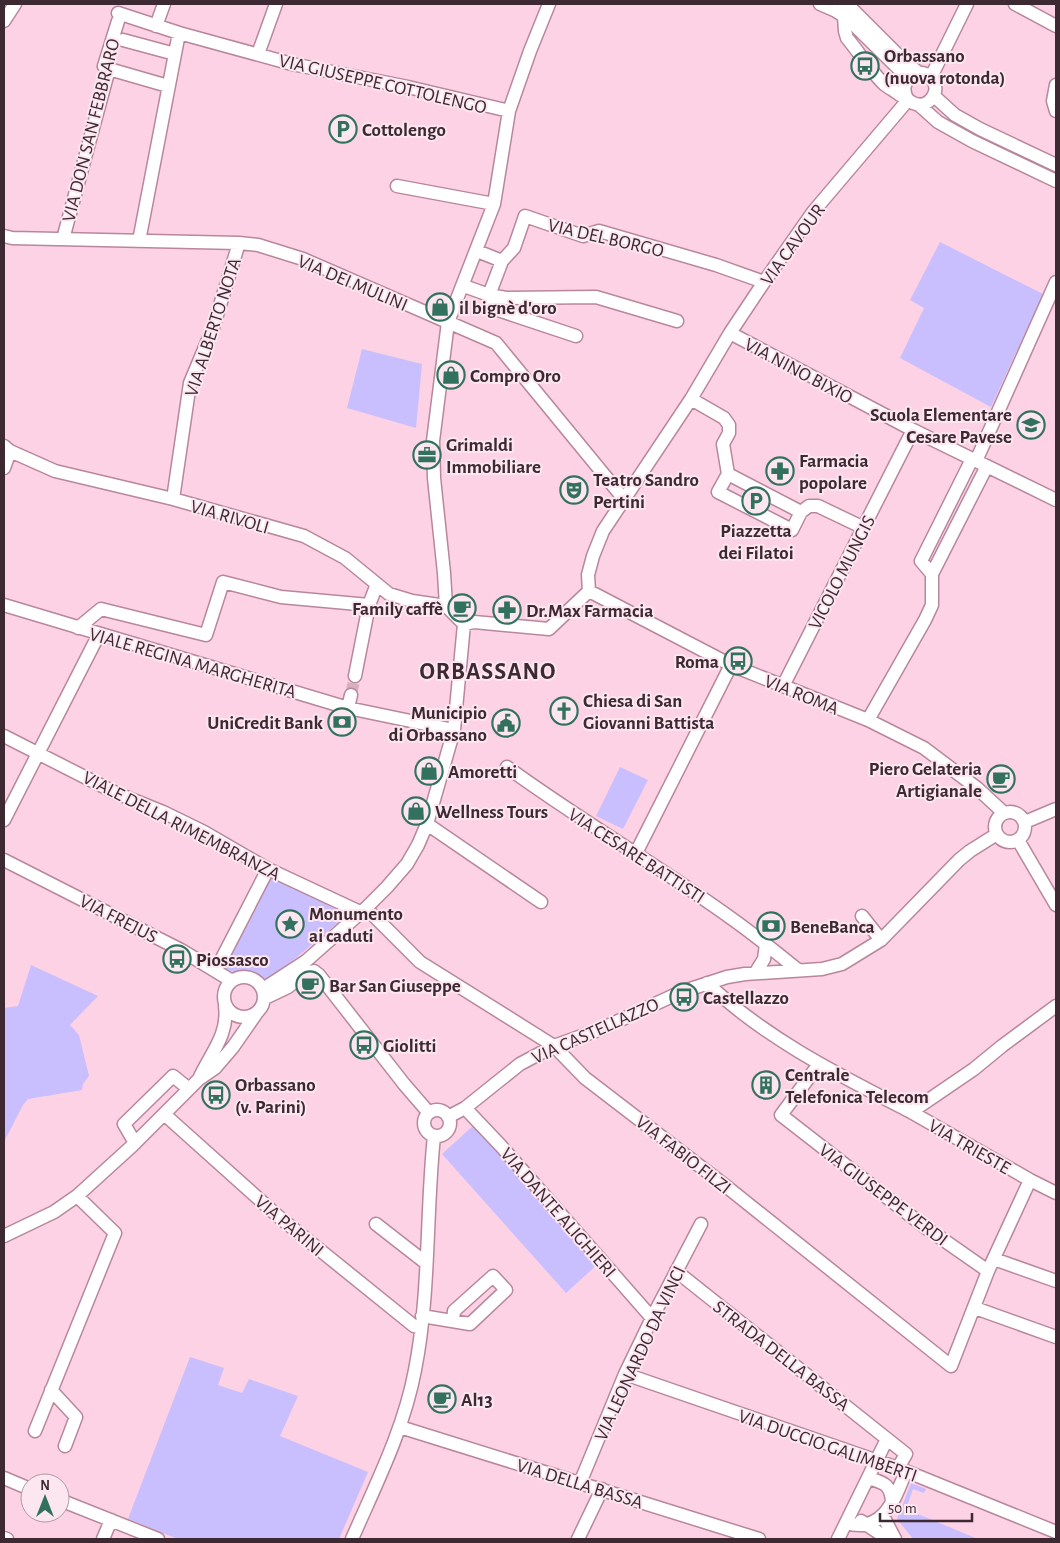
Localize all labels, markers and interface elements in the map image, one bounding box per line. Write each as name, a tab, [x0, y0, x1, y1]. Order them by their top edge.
street label: VIA DON SAN FEBBRARO	[59, 37, 123, 224]
place label: Orbassano (nuova rotonda)	[884, 47, 1005, 88]
street label: VIA GIUSEPPE COTTOLENGO	[277, 51, 488, 118]
bus stop icon: Orbassano (nuova rotonda)	[850, 51, 880, 81]
parking icon: Cottolengo	[328, 114, 358, 144]
place label: Cottolengo	[362, 121, 446, 140]
street label: VIA CAVOUR	[758, 201, 829, 289]
street label: VIA DEL BORGO	[546, 216, 666, 261]
street label: VIA DEI MULINI	[295, 252, 410, 315]
street label: VIA ALBERTO NOTA	[182, 256, 245, 399]
shop icon: il bignè d'oro	[425, 292, 455, 322]
place label: il bignè d'oro	[459, 299, 557, 318]
street label: VIA NINO BIXIO	[741, 335, 855, 408]
shop icon: Compro Oro	[436, 360, 466, 390]
place label: Compro Oro	[470, 367, 561, 386]
place label: Scuola Elementare Cesare Pavese	[870, 406, 1012, 447]
school or university icon: Scuola Elementare Cesare Pavese	[1016, 410, 1046, 440]
place label: Grimaldi Immobiliare	[446, 436, 541, 477]
office icon: Grimaldi Immobiliare	[412, 440, 442, 470]
place label: Farmacia popolare	[799, 452, 869, 493]
pharmacy icon: Farmacia popolare	[765, 456, 795, 486]
place label: Teatro Sandro Pertini	[593, 471, 699, 512]
theatre icon: Teatro Sandro Pertini	[559, 475, 589, 505]
parking icon: Piazzetta dei Filatoi	[741, 486, 771, 516]
street label: VIA RIVOLI	[188, 497, 271, 538]
street label: VICOLO MUNGIS	[806, 513, 879, 633]
place label: Piazzetta dei Filatoi	[718, 522, 794, 563]
cafe icon: Family caffè	[447, 593, 477, 623]
pharmacy icon: Dr.Max Farmacia	[492, 595, 522, 625]
place label: Family caffè	[352, 600, 443, 619]
place label: Dr.Max Farmacia	[526, 602, 653, 621]
street label: VIALE REGINA MARGHERITA	[87, 625, 298, 702]
bus stop icon: Roma	[723, 646, 753, 676]
place label: Roma	[675, 653, 719, 672]
district label: ORBASSANO	[420, 660, 556, 684]
street label: VIA ROMA	[762, 672, 841, 719]
place label: Chiesa di San Giovanni Battista	[583, 692, 714, 733]
church icon: Chiesa di San Giovanni Battista	[549, 696, 579, 726]
place label: Municipio di Orbassano	[388, 704, 487, 745]
bank icon: UniCredit Bank	[327, 707, 357, 737]
public building icon: Municipio di Orbassano	[491, 708, 521, 738]
place label: UniCredit Bank	[207, 714, 324, 733]
shop icon: Amoretti	[414, 756, 444, 786]
place label: Piero Gelateria Artigianale	[869, 760, 982, 801]
place label: Amoretti	[448, 763, 517, 782]
cafe icon: Piero Gelateria Artigianale	[986, 764, 1016, 794]
street label: VIALE DELLA RIMEMBRANZA	[80, 768, 283, 884]
shop icon: Wellness Tours	[401, 796, 431, 826]
place label: Wellness Tours	[435, 803, 548, 822]
street label: VIA CESARE BATTISTI	[564, 805, 708, 907]
street label: VIA FREJUS	[76, 892, 160, 947]
place label: Monumento ai caduti	[309, 905, 403, 946]
place icon: Monumento ai caduti	[275, 909, 305, 939]
bank icon: BeneBanca	[756, 911, 786, 941]
place label: BeneBanca	[790, 918, 875, 937]
bus stop icon: Piossasco	[162, 944, 192, 974]
place label: Piossasco	[196, 951, 269, 970]
cafe icon: Bar San Giuseppe	[295, 970, 325, 1000]
place label: Bar San Giuseppe	[329, 977, 461, 996]
bus stop icon: Castellazzo	[669, 982, 699, 1012]
place label: Castellazzo	[703, 989, 789, 1008]
street label: VIA CASTELLAZZO	[529, 995, 662, 1068]
bus stop icon: Giolitti	[349, 1030, 379, 1060]
place label: Giolitti	[383, 1037, 436, 1056]
place label: Centrale Telefonica Telecom	[785, 1066, 929, 1107]
building icon: Centrale Telefonica Telecom	[751, 1070, 781, 1100]
place label: Orbassano (v. Parini)	[235, 1076, 316, 1117]
bus stop icon: Orbassano (v. Parini)	[201, 1080, 231, 1110]
street label: VIA FABIO FILZI	[632, 1112, 734, 1198]
street label: VIA TRIESTE	[925, 1116, 1013, 1178]
street label: VIA GIUSEPPE VERDI	[815, 1141, 951, 1250]
street label: VIA DANTE ALIGHIERI	[497, 1144, 619, 1282]
street label: VIA PARINI	[251, 1192, 327, 1260]
street label: VIA LEONARDO DA VINCI	[592, 1263, 689, 1444]
street label: STRADA DELLA BASSA	[709, 1297, 853, 1415]
cafe icon: Al13	[427, 1384, 457, 1414]
place label: Al13	[461, 1391, 493, 1410]
street label: VIA DUCCIO GALIMBERTI	[736, 1407, 919, 1486]
street label: VIA DELLA BASSA	[514, 1456, 645, 1513]
north arrow	[20, 1473, 70, 1523]
text: N	[40, 1479, 50, 1493]
scale bar	[880, 1490, 972, 1522]
text: 50 m	[888, 1501, 917, 1516]

